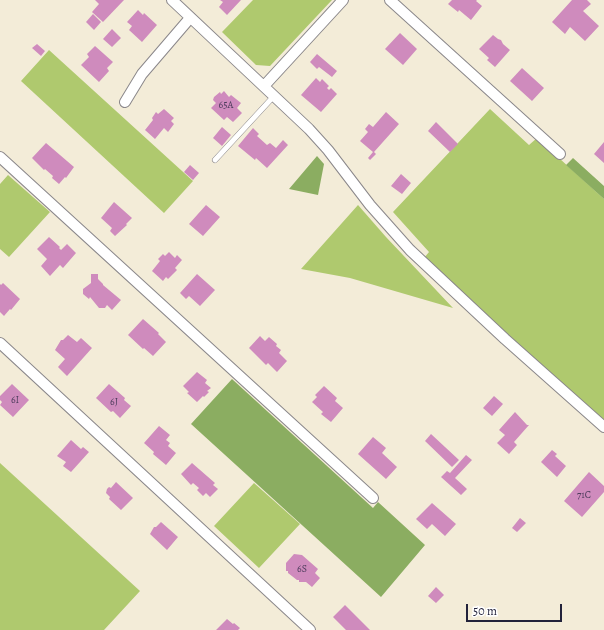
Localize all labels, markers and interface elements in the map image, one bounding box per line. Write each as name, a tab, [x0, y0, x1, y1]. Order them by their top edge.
house number: 65A	[219, 100, 233, 112]
house number: 6I	[11, 395, 19, 407]
house number: 6J	[110, 397, 118, 409]
house number: 71C	[577, 490, 591, 502]
house number: 6S	[297, 564, 307, 576]
scale bar	[468, 596, 564, 622]
text: 50 m	[473, 603, 497, 619]

